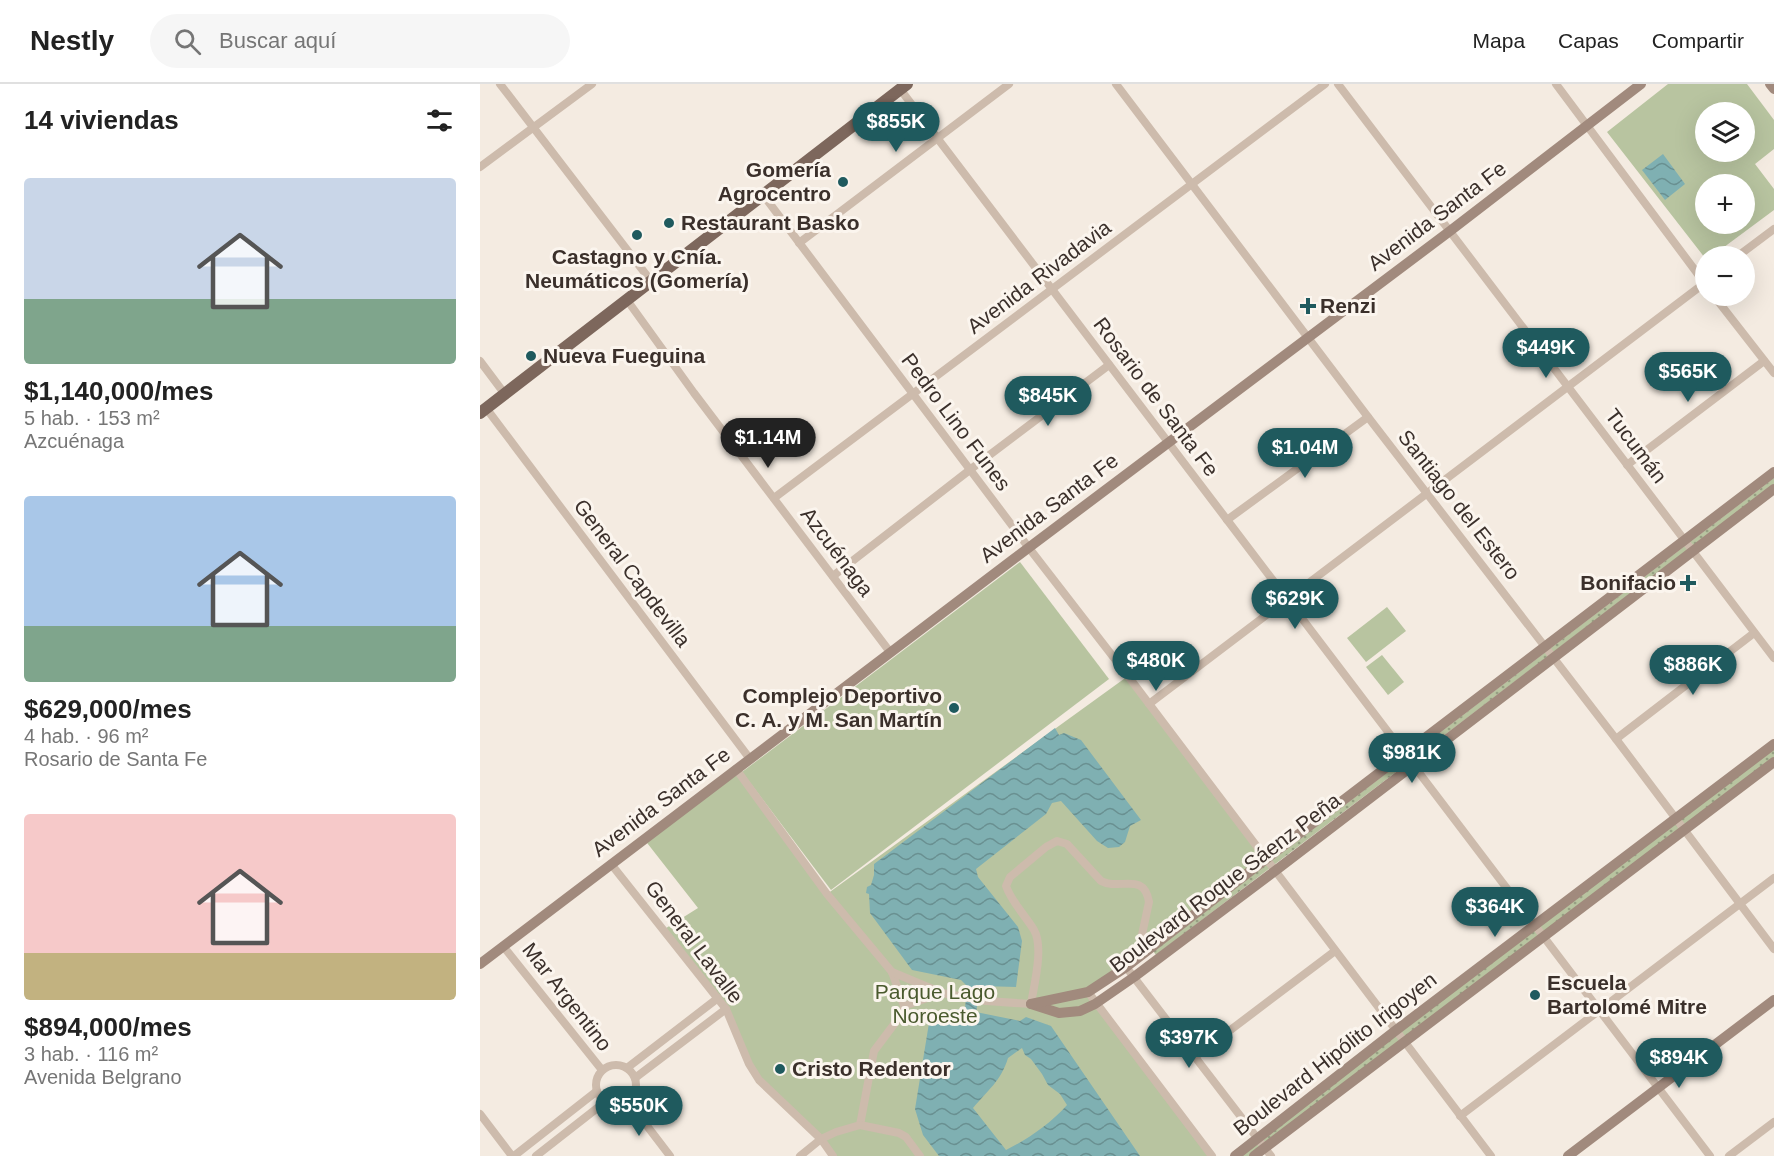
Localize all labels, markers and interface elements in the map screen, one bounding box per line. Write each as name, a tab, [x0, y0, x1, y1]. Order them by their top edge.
search box	[150, 14, 570, 68]
text: Nestly	[30, 25, 114, 56]
icon: search	[171, 25, 204, 58]
text: Buscar aquí	[219, 28, 336, 53]
text: Mapa	[1473, 29, 1525, 52]
text: Capas	[1558, 29, 1619, 52]
text: Compartir	[1652, 29, 1744, 52]
pin: $855K	[854, 102, 938, 153]
map controls	[1695, 102, 1755, 306]
button: layers	[1695, 102, 1755, 162]
icon: filters	[423, 104, 456, 137]
text: 14 viviendas	[24, 105, 179, 135]
text: $855K	[867, 110, 925, 132]
street label: Avenida Santa Fe	[1363, 156, 1510, 275]
place label: Gomería Agrocentro	[718, 158, 831, 205]
button: +	[1695, 174, 1755, 234]
marker: Gomería Agrocentro	[836, 175, 850, 189]
place label: Restaurant Basko	[681, 211, 860, 234]
street label: Avenida Rivadavia	[962, 215, 1115, 338]
marker: Restaurant Basko	[662, 216, 676, 230]
icon: home	[186, 217, 294, 325]
marker: Castagno y Cnía. Neumáticos (Gomería)	[630, 228, 644, 242]
place label: Castagno y Cnía. Neumáticos (Gomería)	[525, 245, 749, 292]
button: −	[1695, 246, 1755, 306]
place label: Renzi	[1320, 294, 1376, 317]
marker: Renzi	[1301, 299, 1315, 313]
street label: Rosario de Santa Fe	[1089, 313, 1224, 481]
pin: $449K	[1504, 328, 1588, 379]
text: $449K	[1517, 336, 1575, 358]
place label: Nueva Fueguina	[543, 344, 706, 367]
marker: Nueva Fueguina	[524, 349, 538, 363]
street label: Pedro Lino Funes	[897, 349, 1015, 495]
pin: $565K	[1646, 352, 1730, 403]
text: $565K	[1659, 360, 1717, 382]
text: $1,140,000/mes	[24, 376, 213, 406]
pin: $845K	[1006, 376, 1090, 427]
text: $845K	[1019, 384, 1077, 406]
street label: Tucumán	[1601, 404, 1672, 487]
text: 5 hab. · 153 m²	[24, 407, 160, 429]
pin: $1.14M	[719, 418, 817, 469]
street label: Santiago del Estero	[1394, 425, 1525, 584]
text: $1.14M	[735, 426, 801, 448]
pin: $1.04M	[1256, 428, 1354, 479]
text: Azcuénaga	[24, 430, 124, 452]
text: $1.04M	[1272, 436, 1338, 458]
street label: Avenida Santa Fe	[975, 448, 1122, 567]
street label: General Capdevilla	[569, 494, 696, 651]
street label: Azcuénaga	[797, 503, 878, 601]
icon: home	[186, 535, 294, 643]
place label: Bonifacio	[1580, 571, 1676, 594]
marker: Bonifacio	[1681, 576, 1695, 590]
pin: $629K	[1253, 579, 1337, 630]
text: $629K	[1266, 587, 1324, 609]
pin: $480K	[1114, 641, 1198, 692]
pin: $886K	[1651, 645, 1735, 696]
text: $480K	[1127, 649, 1185, 671]
text: $886K	[1664, 653, 1722, 675]
place label: Complejo Deportivo C. A. y M. San Martín	[735, 684, 942, 731]
text: $629,000/mes	[24, 694, 192, 724]
marker: Complejo Deportivo C. A. y M. San Martín	[947, 701, 961, 715]
text: 4 hab. · 96 m²	[24, 725, 149, 747]
pin: $981K	[1370, 733, 1454, 784]
text: $981K	[1383, 741, 1441, 763]
street label: Avenida Santa Fe	[587, 742, 734, 861]
text: Rosario de Santa Fe	[24, 748, 207, 770]
street label: Boulevard Roque Sáenz Peña	[1105, 788, 1345, 977]
icon: home	[186, 853, 294, 961]
street label: General Lavalle	[641, 876, 748, 1007]
pin: $364K	[1453, 887, 1537, 938]
text: $364K	[1466, 895, 1524, 917]
street label: Mar Argentino	[518, 938, 617, 1055]
street label: Boulevard Hipólito Irigoyen	[1229, 967, 1441, 1140]
place label: Escuela Bartolomé Mitre	[1547, 971, 1707, 1018]
park label: Parque Lago Noroeste	[875, 980, 995, 1027]
marker: Escuela Bartolomé Mitre	[1528, 988, 1542, 1002]
text: $894,000/mes	[24, 1012, 192, 1042]
pin: $397K	[1147, 1018, 1231, 1069]
text: $397K	[1160, 1026, 1218, 1048]
pin: $894K	[1637, 1038, 1721, 1089]
text: 3 hab. · 116 m²	[24, 1043, 158, 1065]
text: $894K	[1650, 1046, 1708, 1068]
place label: Cristo Redentor	[792, 1057, 951, 1080]
marker: Cristo Redentor	[773, 1062, 787, 1076]
text: Avenida Belgrano	[24, 1066, 182, 1088]
pin: $550K	[597, 1086, 681, 1137]
text: $550K	[610, 1094, 668, 1116]

